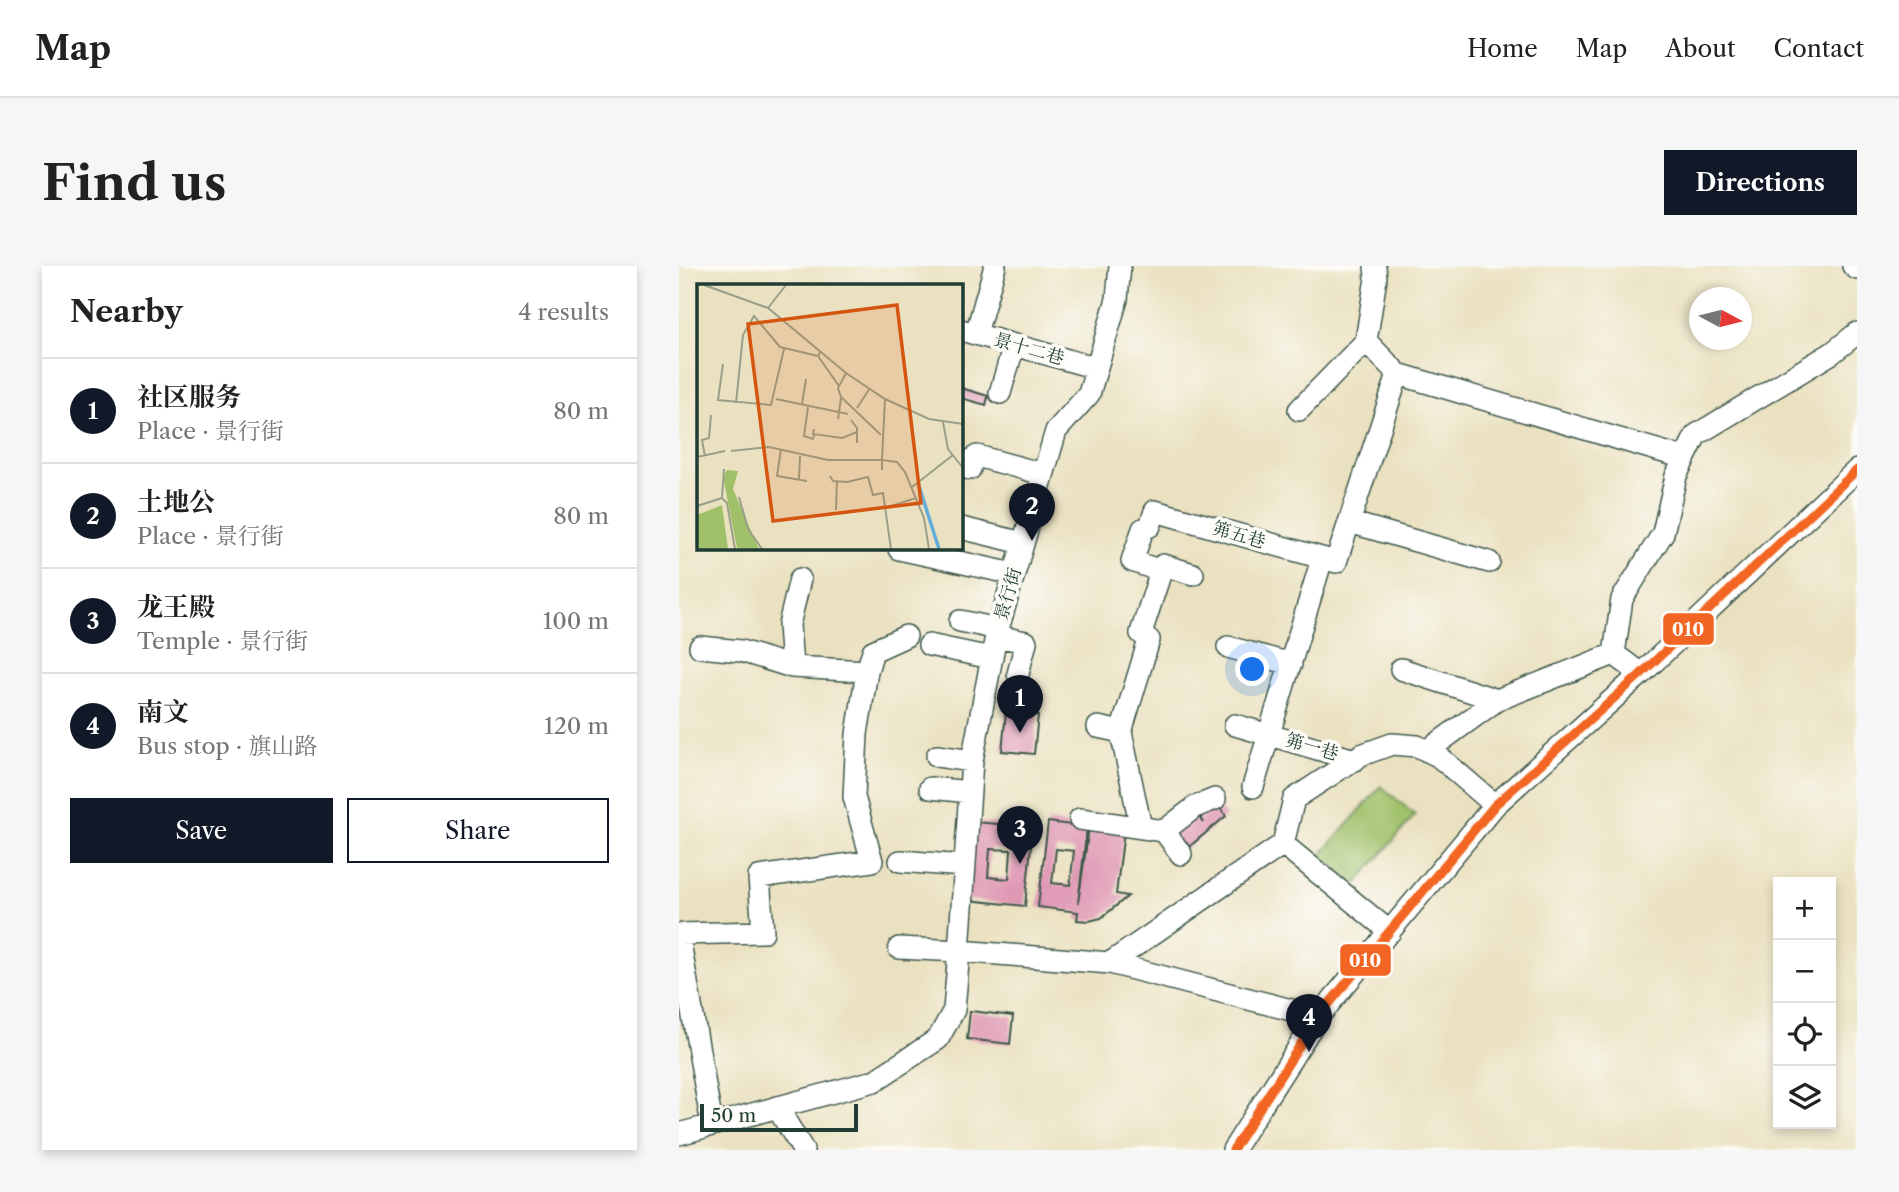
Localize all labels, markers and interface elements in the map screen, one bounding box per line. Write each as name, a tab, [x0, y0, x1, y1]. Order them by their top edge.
text: Map	[35, 28, 111, 69]
text: Home	[1467, 34, 1538, 63]
text: Map	[1576, 34, 1627, 63]
text: About	[1665, 34, 1736, 63]
text: Contact	[1774, 34, 1864, 63]
button: Directions	[1664, 150, 1857, 215]
text: Find us	[42, 152, 226, 213]
inset map	[697, 284, 963, 550]
north arrow	[1689, 287, 1752, 350]
text: Nearby	[70, 293, 183, 330]
text: 4 results	[518, 298, 609, 326]
street label: 景十二巷	[991, 329, 1067, 369]
text: 社区服务	[137, 381, 241, 413]
text: 1	[88, 397, 98, 425]
text: 80 m	[553, 397, 609, 425]
text: Place · 景行街	[137, 417, 284, 445]
pin: 2	[1009, 483, 1055, 541]
text: 土地公	[137, 486, 215, 518]
text: 2	[86, 502, 100, 530]
text: 80 m	[553, 502, 609, 530]
street label: 笰五巷	[1210, 517, 1268, 553]
text: Place · 景行街	[137, 522, 284, 550]
street label: 景行街	[990, 565, 1026, 623]
text: 龙王殿	[137, 591, 215, 623]
text: 3	[87, 607, 100, 635]
text: 100 m	[543, 607, 609, 635]
line badge: 010	[1662, 612, 1715, 646]
text: 010	[1672, 618, 1704, 641]
text: Temple · 景行街	[137, 627, 308, 655]
your location	[1235, 652, 1269, 686]
pin: 1	[997, 675, 1043, 733]
text: 南文	[137, 696, 189, 728]
text: 4	[86, 712, 100, 740]
text: 120 m	[544, 712, 609, 740]
street label: 笰一巷	[1283, 729, 1341, 765]
text: Bus stop · 旗山路	[137, 732, 317, 760]
button: Save	[70, 798, 333, 863]
button: Share	[347, 798, 609, 863]
pin: 3	[997, 806, 1043, 864]
map controls	[1773, 877, 1836, 1129]
button: +	[1773, 877, 1836, 940]
button: −	[1773, 940, 1836, 1003]
line badge: 010	[1339, 943, 1392, 977]
text: 010	[1349, 949, 1381, 972]
pin: 4	[1286, 994, 1332, 1052]
button: locate	[1773, 1003, 1836, 1066]
button: layers	[1773, 1066, 1836, 1129]
scale bar	[700, 1101, 857, 1133]
text: 50 m	[711, 1104, 756, 1127]

